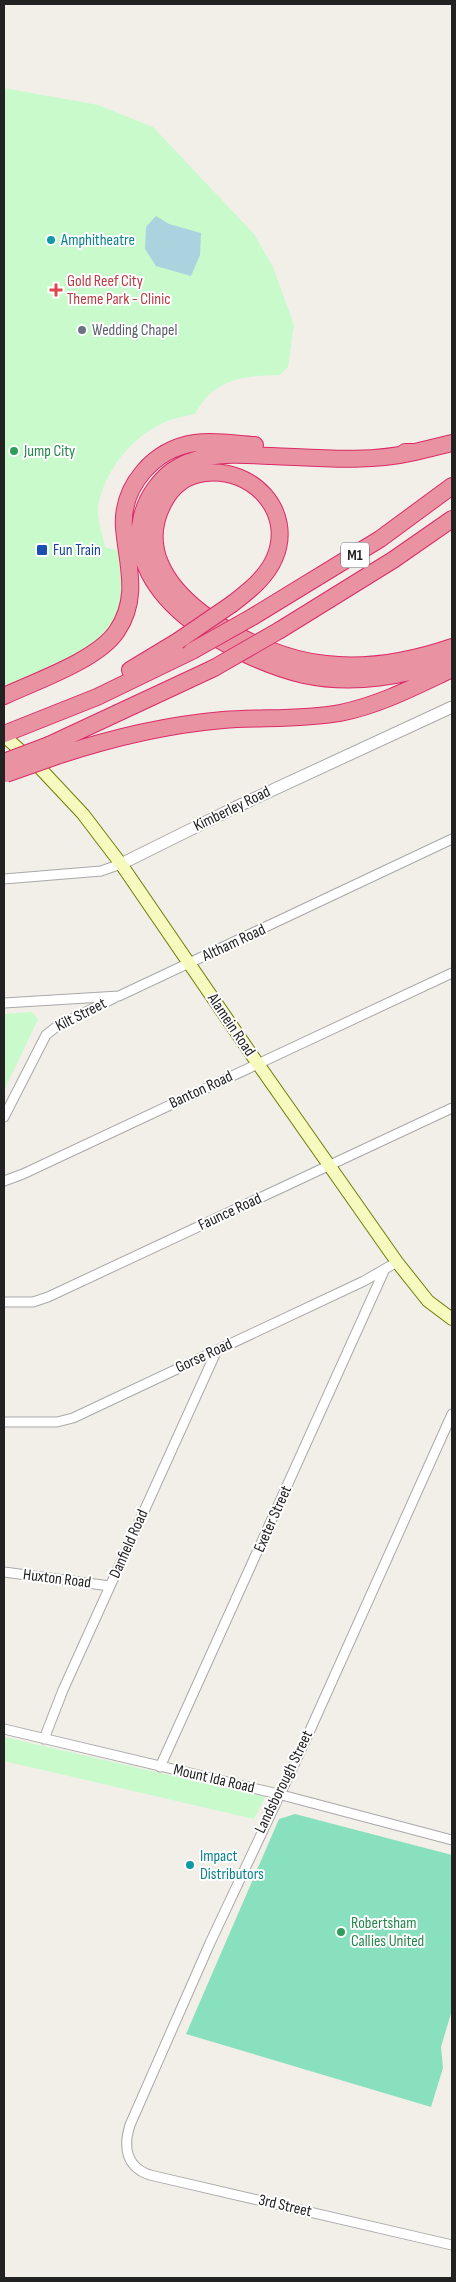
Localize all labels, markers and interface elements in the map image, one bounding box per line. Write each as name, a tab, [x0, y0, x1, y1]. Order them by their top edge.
place label: Amphitheatre	[60, 231, 135, 250]
marker: Amphitheatre	[45, 234, 57, 246]
place label: Gold Reef City Theme Park - Clinic	[67, 272, 171, 309]
marker: Gold Reef City Theme Park - Clinic	[49, 283, 63, 297]
place label: Wedding Chapel	[92, 321, 177, 340]
marker: Wedding Chapel	[76, 324, 88, 336]
place label: Jump City	[23, 442, 75, 461]
marker: Jump City	[8, 445, 20, 457]
place label: Fun Train	[53, 541, 101, 560]
road number: M1	[341, 542, 369, 568]
marker: Fun Train	[35, 543, 49, 557]
street label: Kimberley Road	[191, 782, 273, 836]
street label: Altham Road	[199, 920, 269, 966]
street label: Alamein Road	[202, 989, 259, 1060]
street label: Kilt Street	[52, 994, 110, 1036]
street label: Banton Road	[166, 1067, 236, 1113]
street label: Faunce Road	[195, 1189, 265, 1235]
street label: Gorse Road	[173, 1335, 235, 1377]
street label: Exeter Street	[250, 1483, 296, 1555]
street label: Danfield Road	[105, 1507, 153, 1581]
street label: Huxton Road	[22, 1565, 92, 1593]
street label: Landsborough Street	[251, 1727, 317, 1836]
street label: Mount Ida Road	[172, 1760, 256, 1798]
place label: Impact Distributors	[200, 1847, 264, 1884]
marker: Impact Distributors	[184, 1859, 196, 1871]
place label: Robertsham Callies United	[351, 1914, 424, 1951]
marker: Robertsham Callies United	[335, 1926, 347, 1938]
street label: 3rd Street	[257, 2191, 314, 2221]

